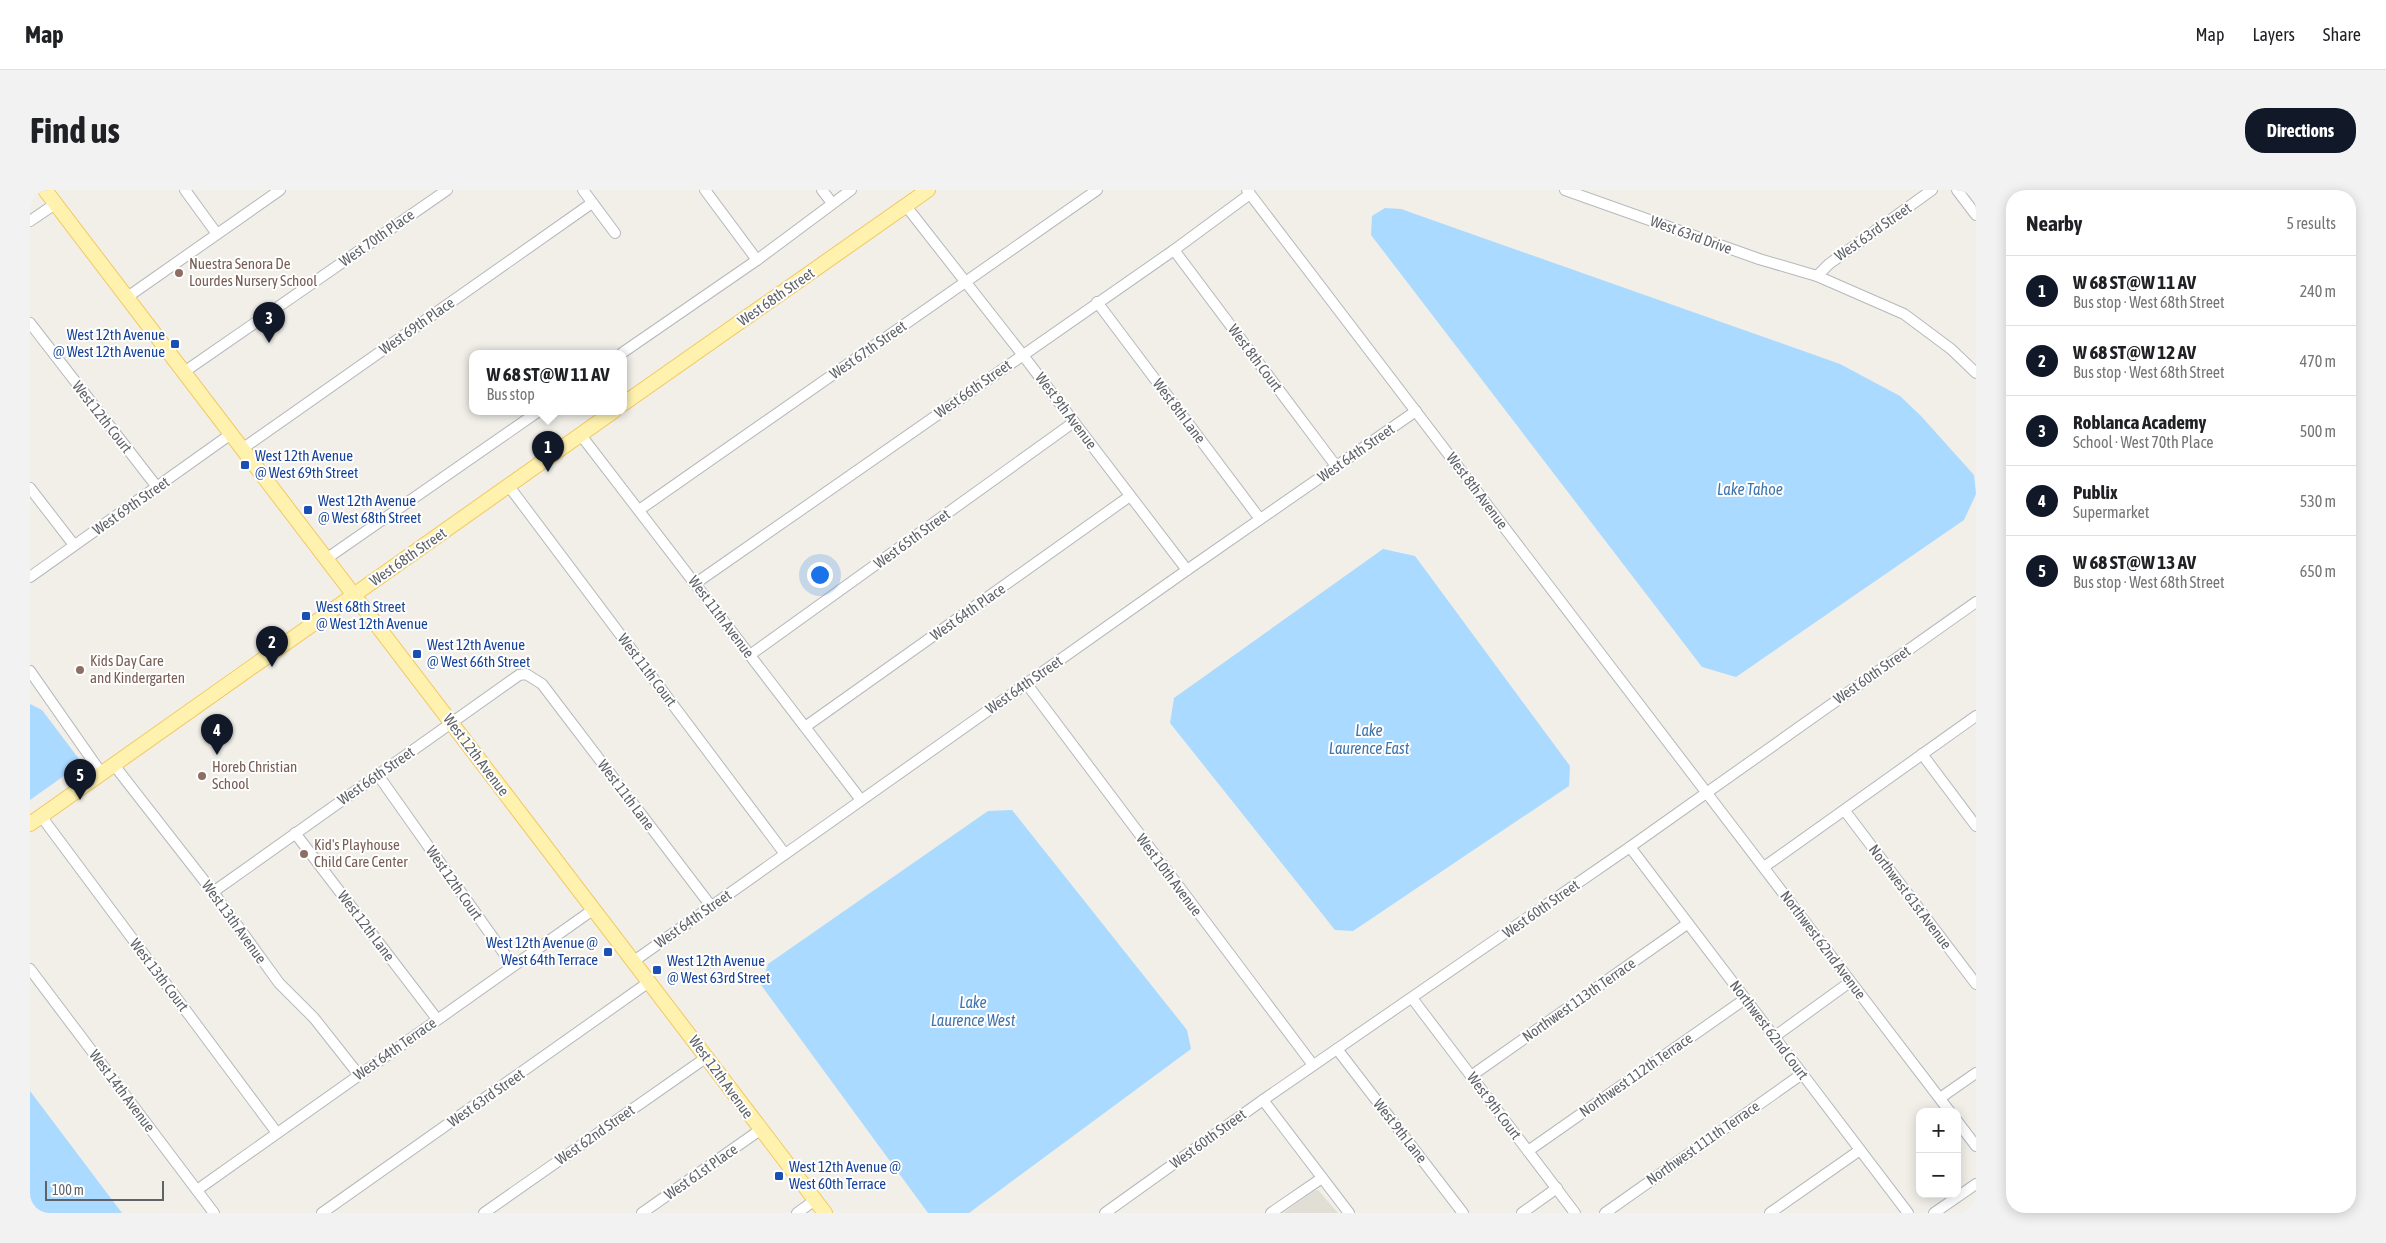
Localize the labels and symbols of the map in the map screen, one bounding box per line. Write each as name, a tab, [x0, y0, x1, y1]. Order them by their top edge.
street label: West 63rd Street	[1831, 199, 1914, 264]
street label: West 70th Place	[336, 205, 418, 270]
street label: West 63rd Drive	[1648, 212, 1735, 257]
place label: Nuestra Senora De Lourdes Nursery School	[189, 255, 317, 289]
street label: West 68th Street	[734, 264, 817, 329]
marker: Nuestra Senora De Lourdes Nursery School	[173, 267, 185, 279]
street label: West 69th Place	[376, 293, 458, 358]
pin: 3	[253, 302, 285, 343]
street label: West 67th Street	[826, 317, 909, 382]
street label: West 8th Court	[1225, 321, 1286, 394]
place label: West 12th Avenue @ West 12th Avenue	[53, 326, 165, 360]
marker: West 12th Avenue @ West 12th Avenue	[169, 338, 181, 350]
street label: West 66th Street	[931, 356, 1014, 421]
street label: West 9th Avenue	[1032, 369, 1101, 452]
street label: West 8th Lane	[1150, 375, 1209, 446]
street label: West 12th Court	[69, 377, 136, 456]
street label: West 64th Street	[1314, 420, 1397, 485]
pin: 1	[532, 431, 564, 472]
place label: West 12th Avenue @ West 69th Street	[255, 447, 358, 481]
street label: West 8th Avenue	[1443, 449, 1512, 532]
marker: West 12th Avenue @ West 69th Street	[239, 459, 251, 471]
street label: West 69th Street	[89, 473, 172, 538]
water label: Lake Tahoe	[1717, 480, 1783, 498]
place label: West 12th Avenue @ West 68th Street	[318, 492, 421, 526]
marker: West 12th Avenue @ West 68th Street	[302, 504, 314, 516]
street label: West 65th Street	[870, 505, 953, 572]
street label: West 68th Street	[366, 524, 449, 589]
your location	[807, 562, 833, 588]
street label: West 11th Avenue	[685, 572, 758, 661]
street label: West 64th Place	[927, 579, 1009, 644]
place label: West 68th Street @ West 12th Avenue	[316, 598, 428, 632]
marker: West 68th Street @ West 12th Avenue	[300, 610, 312, 622]
pin: 2	[256, 626, 288, 667]
street label: West 11th Court	[615, 630, 680, 709]
place label: West 12th Avenue @ West 66th Street	[427, 636, 530, 670]
street label: West 60th Street	[1830, 642, 1913, 707]
marker: West 12th Avenue @ West 66th Street	[411, 648, 423, 660]
place label: Kids Day Care and Kindergarten	[90, 652, 185, 686]
street label: West 64th Street	[982, 652, 1065, 717]
marker: Kids Day Care and Kindergarten	[74, 664, 86, 676]
street label: West 12th Avenue	[440, 710, 513, 799]
pin: 4	[201, 714, 233, 755]
water label: Lake Laurence East	[1329, 721, 1410, 757]
street label: West 66th Street	[334, 743, 417, 808]
street label: West 11th Lane	[594, 756, 658, 833]
place label: Horeb Christian School	[212, 758, 297, 792]
pin: 5	[64, 759, 96, 800]
marker: Horeb Christian School	[196, 770, 208, 782]
street label: West 10th Avenue	[1133, 830, 1206, 919]
place label: Kid's Playhouse Child Care Center	[314, 836, 408, 870]
street label: Northwest 61st Avenue	[1866, 841, 1955, 952]
street label: West 12th Court	[423, 842, 486, 923]
marker: Kid's Playhouse Child Care Center	[298, 848, 310, 860]
street label: West 60th Street	[1499, 876, 1582, 941]
street label: West 13th Avenue	[199, 877, 270, 967]
street label: West 64th Street	[651, 886, 734, 951]
street label: West 12th Lane	[334, 887, 398, 964]
street label: Northwest 62nd Avenue	[1777, 887, 1870, 1002]
place label: West 12th Avenue @ West 64th Terrace	[486, 934, 598, 968]
street label: West 13th Court	[127, 935, 192, 1014]
marker: West 12th Avenue @ West 64th Terrace	[602, 946, 614, 958]
place label: West 12th Avenue @ West 63rd Street	[667, 952, 770, 986]
street label: Northwest 113th Terrace	[1519, 954, 1639, 1045]
marker: West 12th Avenue @ West 63rd Street	[651, 964, 663, 976]
street label: Northwest 62nd Court	[1727, 977, 1812, 1082]
water label: Lake Laurence West	[931, 993, 1016, 1029]
street label: West 64th Terrace	[350, 1014, 439, 1083]
street label: Northwest 112th Terrace	[1576, 1029, 1696, 1120]
street label: West 12th Avenue	[686, 1032, 757, 1122]
street label: West 14th Avenue	[86, 1046, 159, 1135]
street label: West 63rd Street	[444, 1065, 527, 1130]
street label: West 9th Court	[1464, 1069, 1525, 1142]
street label: West 9th Lane	[1370, 1095, 1431, 1166]
street label: Northwest 111th Terrace	[1643, 1097, 1763, 1188]
street label: West 62nd Street	[552, 1101, 637, 1168]
street label: West 60th Street	[1166, 1105, 1249, 1172]
street label: West 61st Place	[661, 1140, 741, 1203]
place label: West 12th Avenue @ West 60th Terrace	[789, 1158, 901, 1192]
marker: West 12th Avenue @ West 60th Terrace	[773, 1170, 785, 1182]
scale bar	[45, 1178, 164, 1201]

